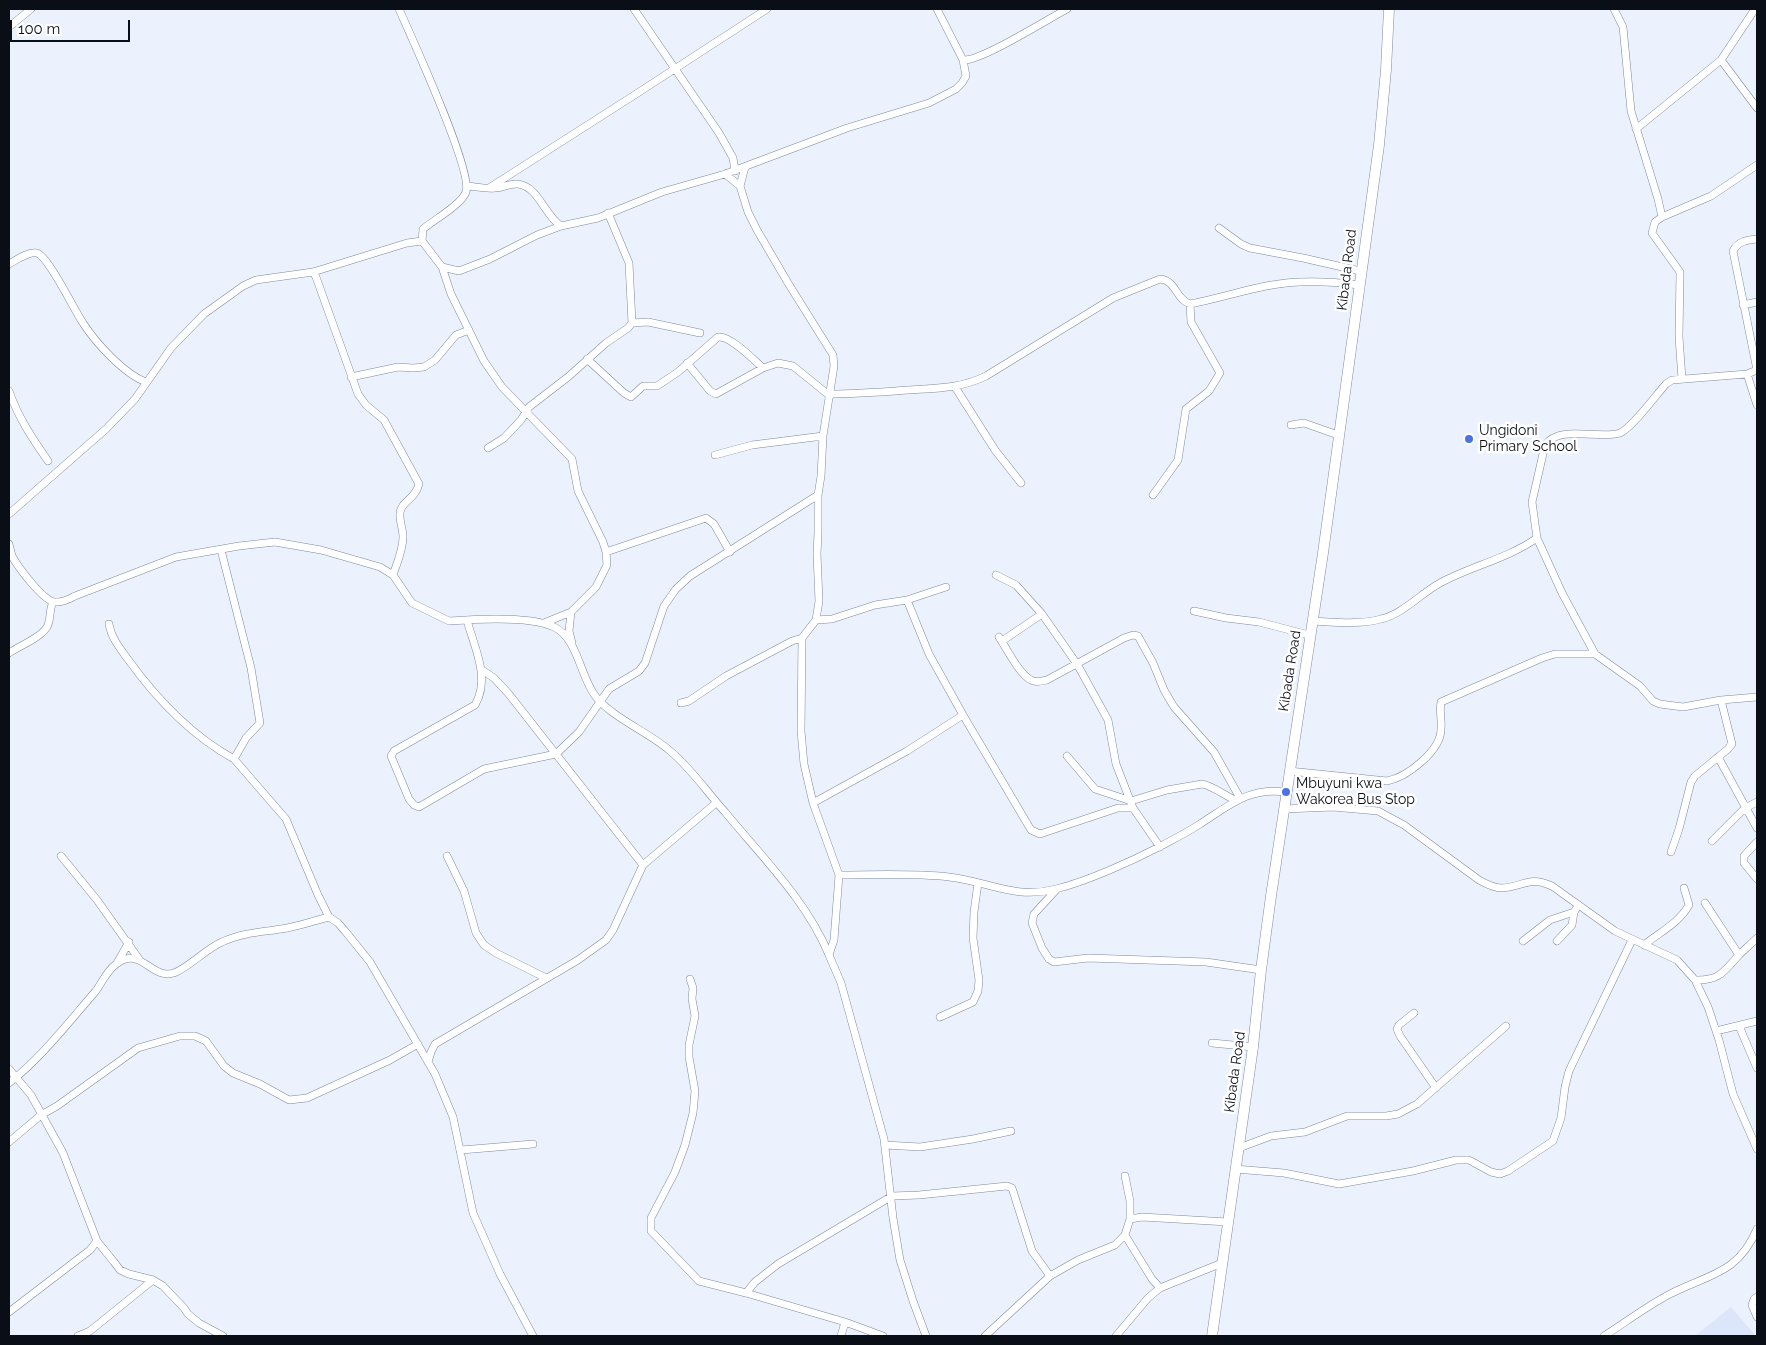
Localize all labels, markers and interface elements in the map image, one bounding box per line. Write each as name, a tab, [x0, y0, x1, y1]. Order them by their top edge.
scale bar	[12, 10, 132, 42]
text: 100 m	[18, 20, 60, 38]
street label: Kibada Road	[1334, 228, 1360, 312]
place label: Ungidoni Primary School	[1479, 423, 1577, 456]
marker: Ungidoni Primary School	[1463, 433, 1475, 445]
street label: Kibada Road	[1275, 629, 1305, 713]
place label: Mbuyuni kwa Wakorea Bus Stop	[1296, 776, 1415, 809]
marker: Mbuyuni kwa Wakorea Bus Stop	[1280, 786, 1292, 798]
street label: Kibada Road	[1221, 1030, 1249, 1114]

